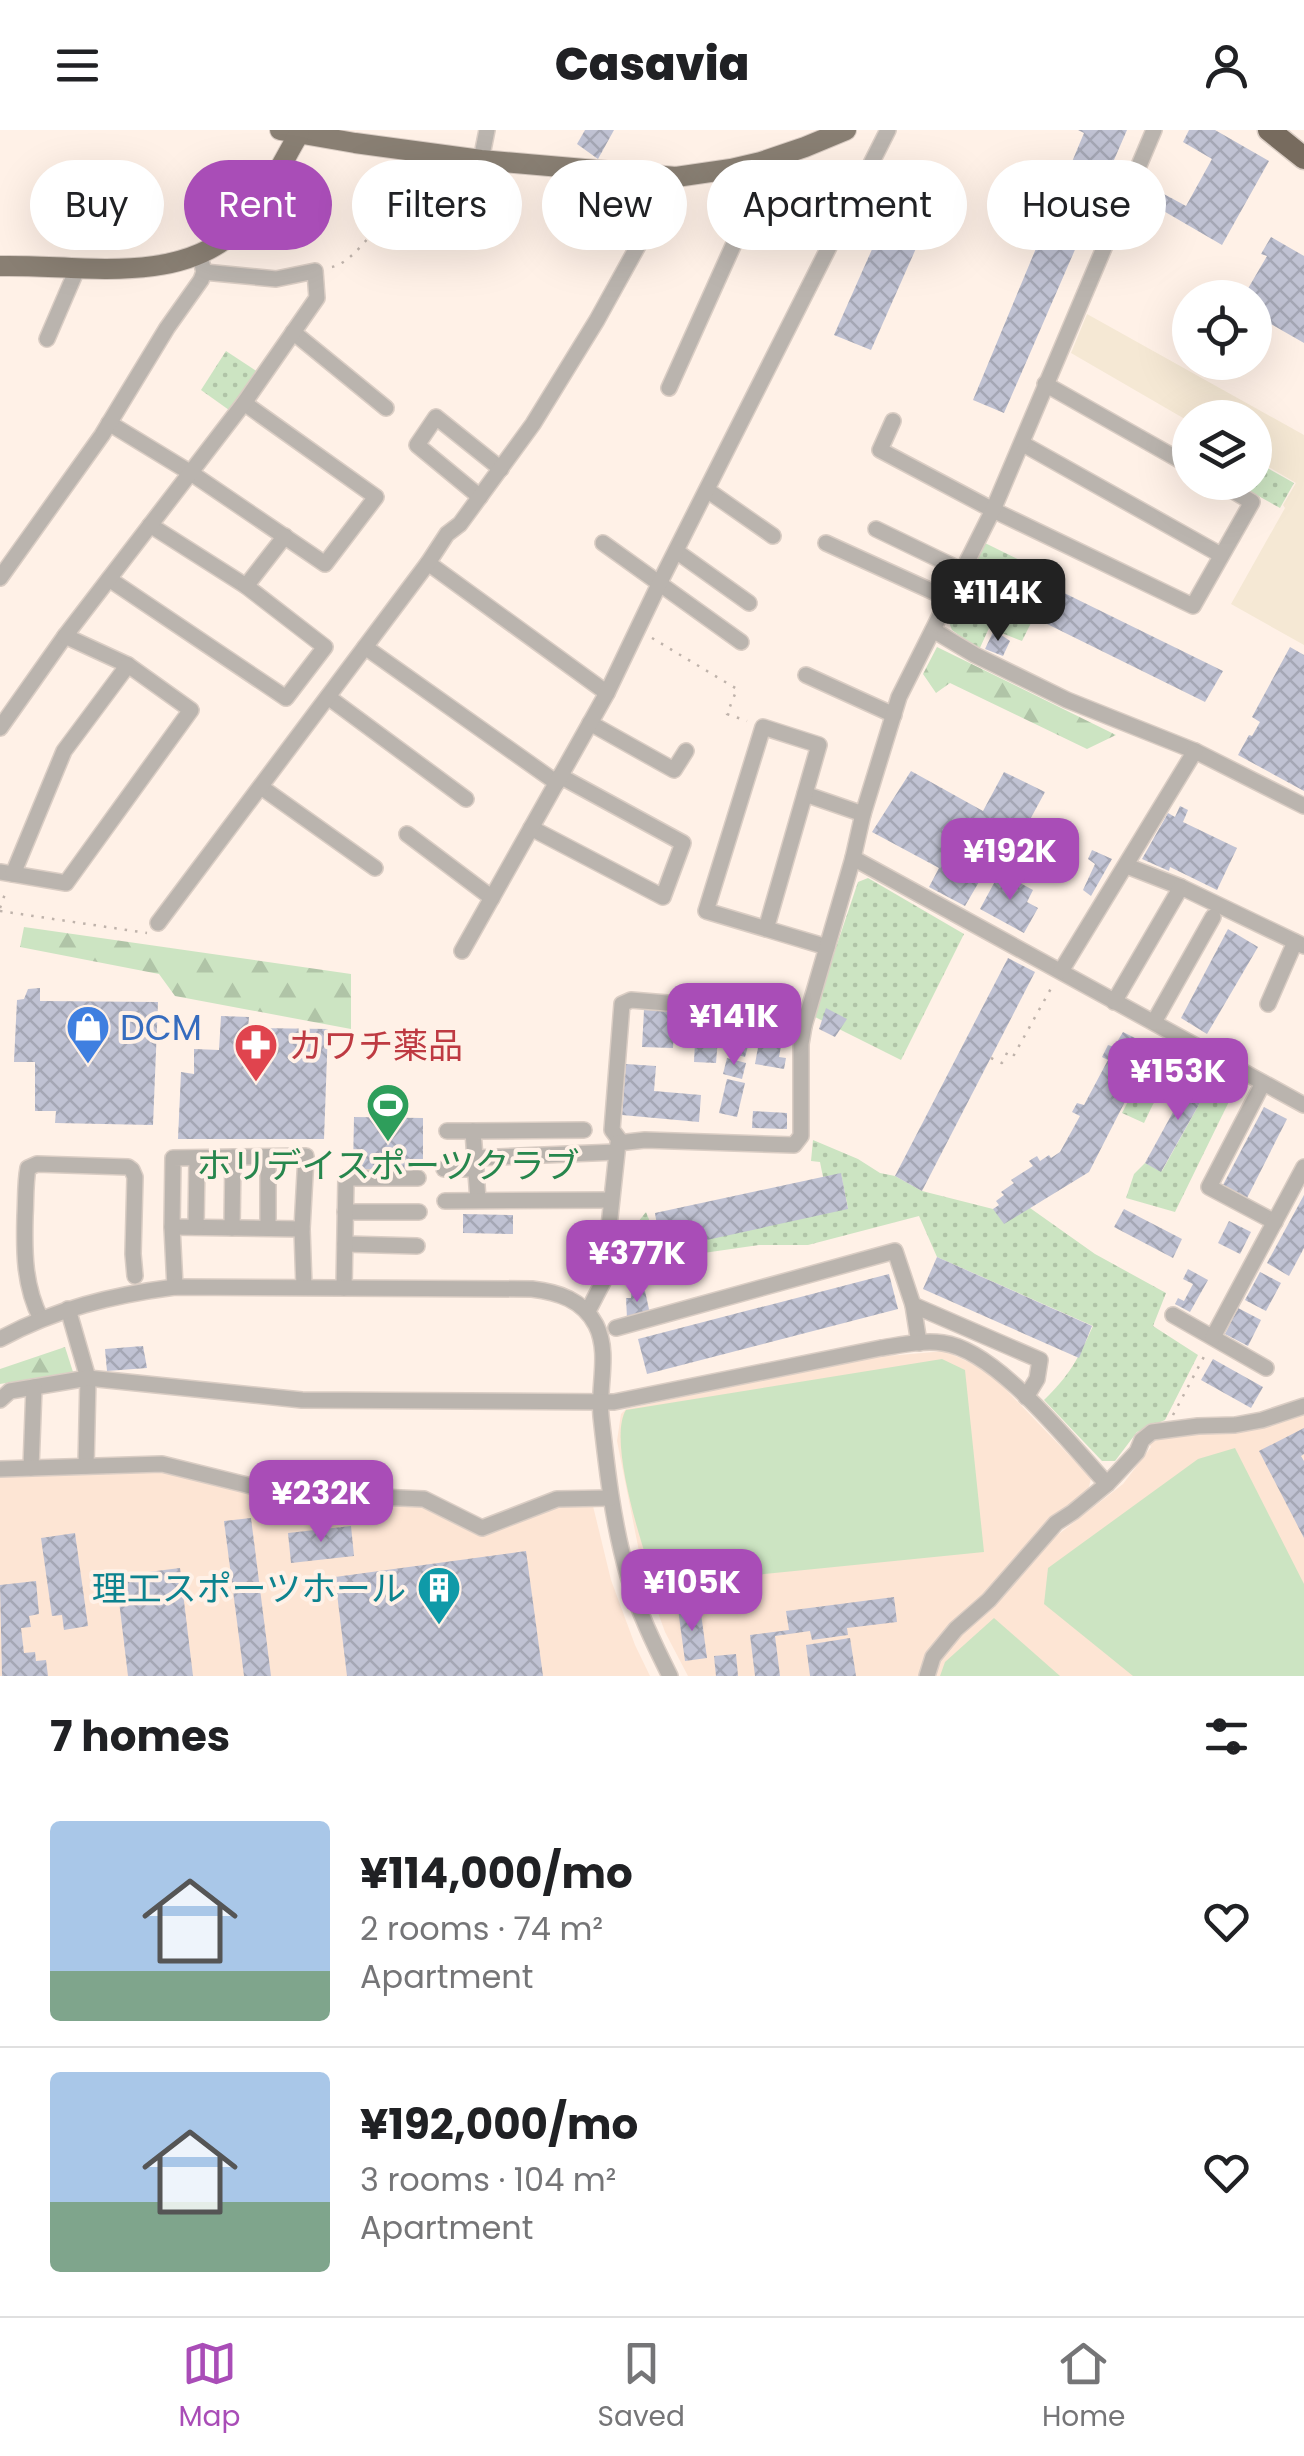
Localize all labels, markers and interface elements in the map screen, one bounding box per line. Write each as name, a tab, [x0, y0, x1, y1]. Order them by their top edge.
text: Casavia	[555, 33, 749, 96]
icon: menu	[50, 38, 105, 93]
icon: person	[1199, 38, 1254, 93]
chip: Buy	[30, 160, 164, 250]
chip: Rent	[184, 160, 332, 250]
chip: Filters	[352, 160, 522, 250]
chip: New	[542, 160, 687, 250]
chip: Apartment	[707, 160, 967, 250]
chip: House	[987, 160, 1166, 250]
map controls	[1172, 280, 1272, 500]
button: locate	[1172, 280, 1272, 380]
button: layers	[1172, 400, 1272, 500]
pin: ¥114K	[928, 559, 1068, 644]
text: ¥114K	[953, 569, 1043, 614]
pin: ¥192K	[940, 818, 1080, 903]
text: ¥192K	[963, 828, 1057, 873]
pin: ¥141K	[664, 983, 804, 1068]
text: ¥141K	[689, 993, 779, 1038]
place label: DCM	[120, 1003, 202, 1052]
shop icon: DCM	[65, 1004, 111, 1065]
place label: カワチ薬品	[288, 1021, 463, 1070]
pharmacy icon: カワチ薬品	[233, 1022, 279, 1083]
pin: ¥153K	[1108, 1038, 1248, 1123]
text: ¥153K	[1130, 1048, 1226, 1093]
sports icon: ホリデイスポーツクラブ	[365, 1082, 411, 1143]
place label: ホリデイスポーツクラブ	[196, 1141, 580, 1190]
pin: ¥377K	[567, 1220, 707, 1305]
text: ¥377K	[588, 1230, 686, 1275]
pin: ¥232K	[251, 1460, 391, 1545]
text: ¥232K	[271, 1470, 371, 1515]
pin: ¥105K	[622, 1549, 762, 1634]
text: ¥105K	[643, 1559, 741, 1604]
place label: 理工スポーツホール	[92, 1564, 406, 1613]
building icon: 理工スポーツホール	[416, 1565, 462, 1626]
text: 7 homes	[50, 1707, 230, 1766]
icon: filters	[1199, 1709, 1254, 1764]
text: ¥114,000/mo	[360, 1844, 633, 1903]
icon: home	[130, 1861, 250, 1981]
icon: heart	[1199, 1894, 1254, 1949]
text: 2 rooms · 74 m²	[360, 1906, 603, 1951]
text: Apartment	[360, 1954, 533, 1999]
text: ¥192,000/mo	[360, 2095, 638, 2154]
icon: home	[130, 2112, 250, 2232]
icon: heart	[1199, 2145, 1254, 2200]
text: 3 rooms · 104 m²	[360, 2157, 616, 2202]
text: Apartment	[360, 2205, 533, 2250]
tab: Map	[179, 2336, 240, 2438]
tab: Saved	[598, 2336, 685, 2438]
tab: Home	[1042, 2336, 1125, 2438]

